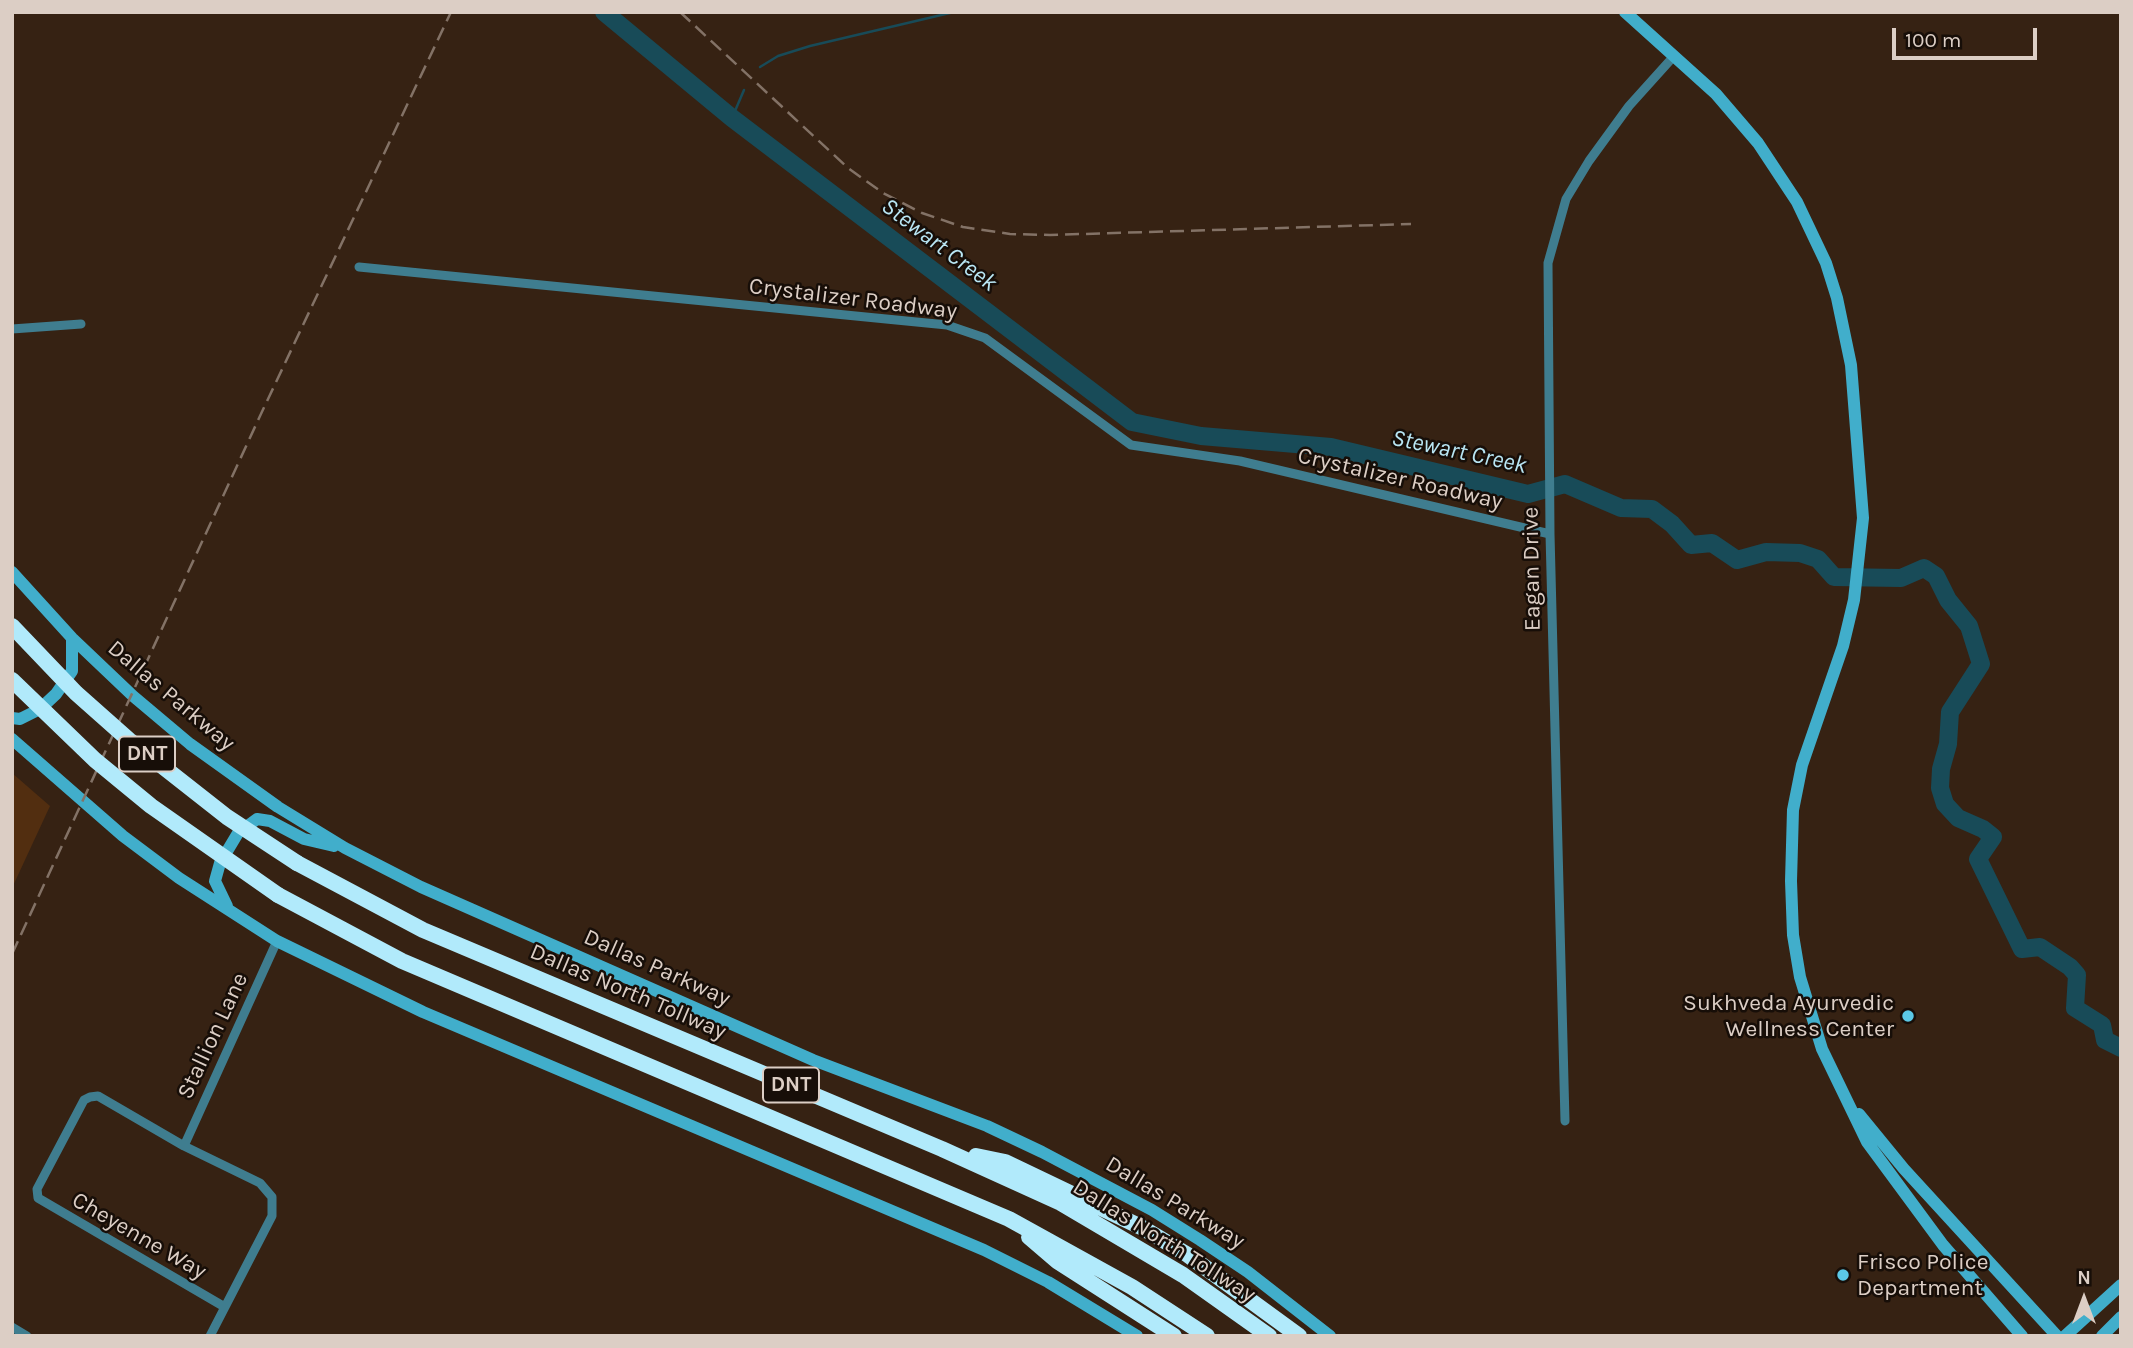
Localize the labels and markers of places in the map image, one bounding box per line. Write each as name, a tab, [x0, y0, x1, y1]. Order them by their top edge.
place label: Sukhveda Ayurvedic Wellness Center	[1683, 989, 1894, 1043]
marker: Sukhveda Ayurvedic Wellness Center	[1900, 1008, 1916, 1024]
place label: Frisco Police Department	[1857, 1248, 1988, 1302]
marker: Frisco Police Department	[1835, 1267, 1851, 1283]

